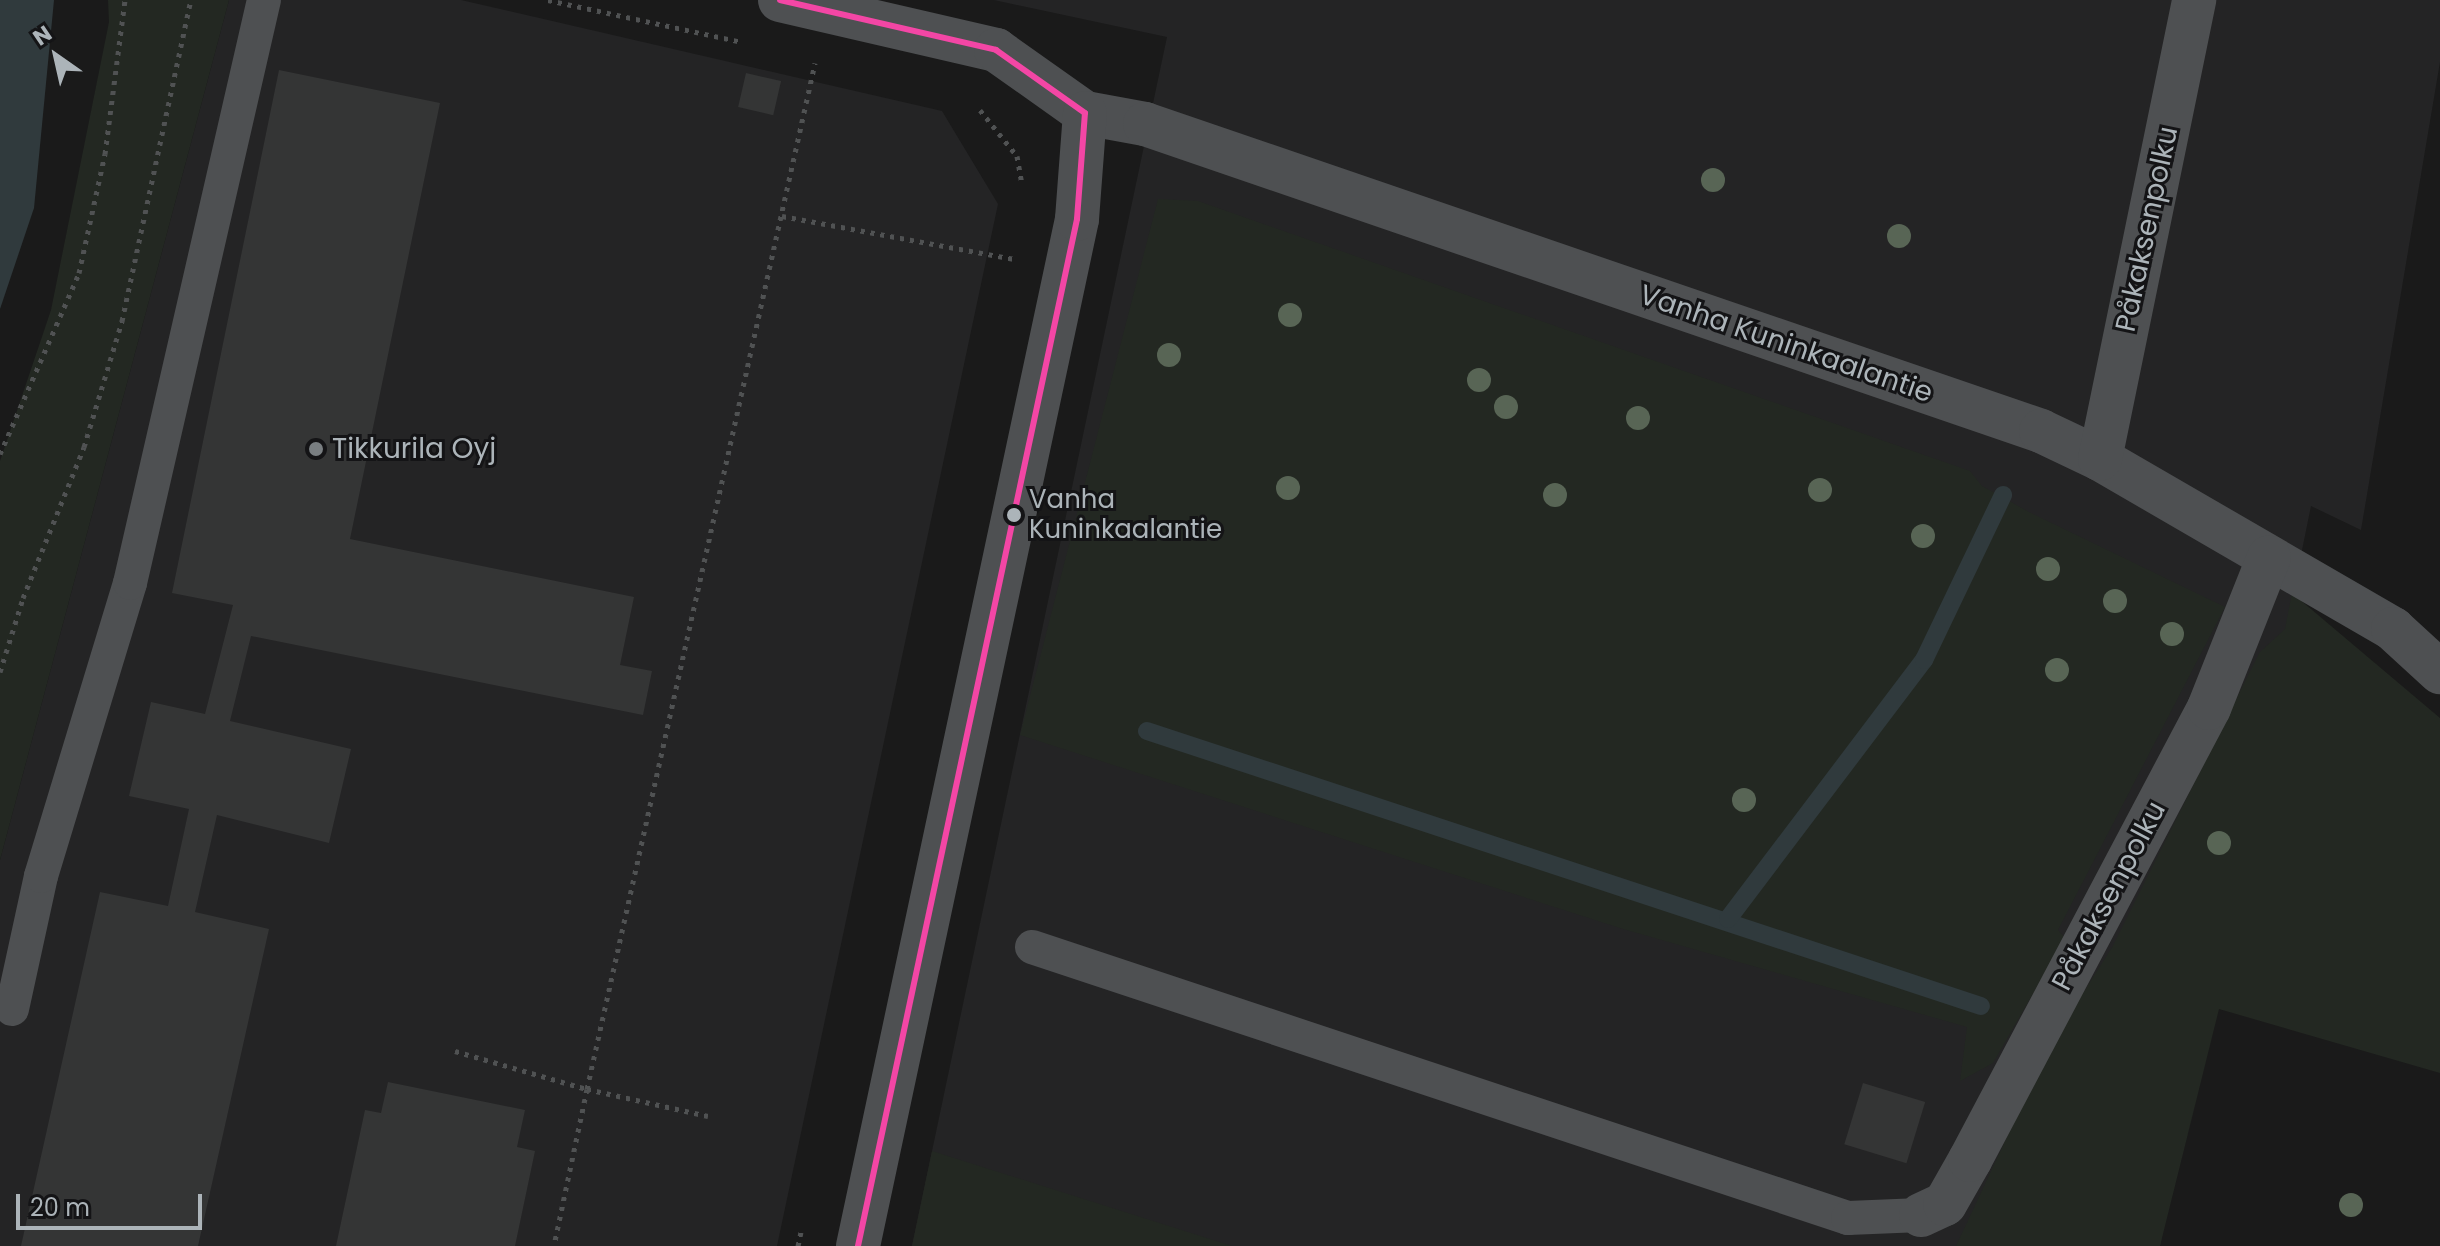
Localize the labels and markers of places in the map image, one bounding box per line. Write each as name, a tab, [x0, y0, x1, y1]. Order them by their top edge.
place label: Tikkurila Oyj	[332, 432, 496, 466]
marker: Tikkurila Oyj	[307, 440, 325, 458]
place label: Vanha Kuninkaalantie	[1029, 484, 1222, 546]
marker: Vanha Kuninkaalantie	[1006, 507, 1022, 523]

